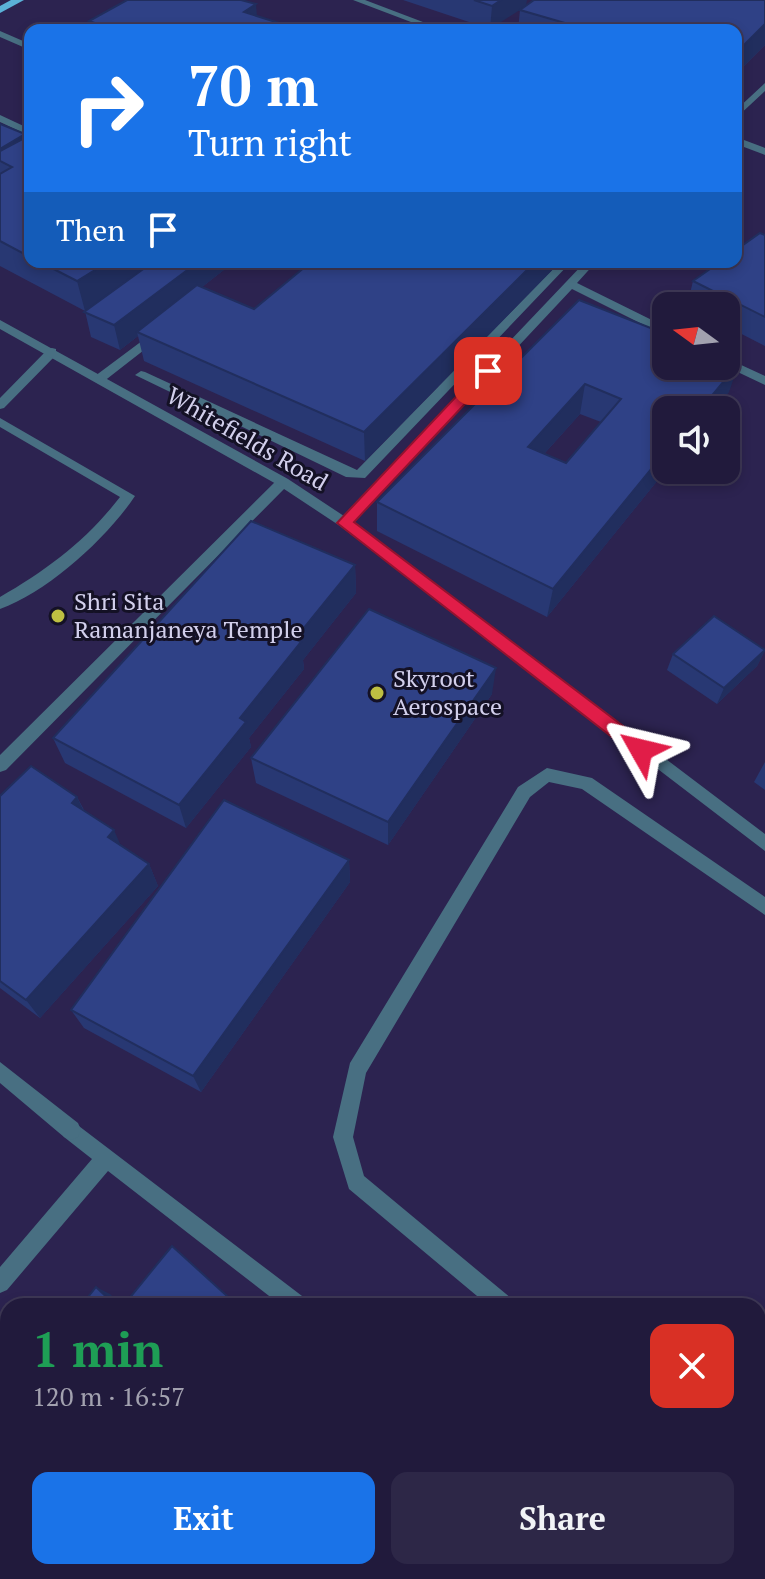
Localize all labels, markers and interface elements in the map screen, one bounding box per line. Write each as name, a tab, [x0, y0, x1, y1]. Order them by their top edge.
text: 70 m	[188, 48, 318, 122]
icon: right	[56, 56, 160, 160]
text: Turn right	[188, 119, 352, 166]
icon: arrive	[141, 208, 185, 252]
text: Then	[56, 210, 125, 250]
north arrow	[652, 292, 740, 380]
map controls	[652, 292, 740, 484]
pin	[454, 337, 522, 405]
icon: arrive	[466, 349, 510, 393]
street label: Whitefields Road	[161, 379, 334, 497]
button: sound	[652, 396, 740, 484]
place label: Shri Sita Ramanjaneya Temple	[74, 585, 303, 645]
marker: Shri Sita Ramanjaneya Temple	[49, 607, 67, 625]
place label: Skyroot Aerospace	[393, 662, 502, 722]
marker: Skyroot Aerospace	[368, 684, 386, 702]
position arrow	[599, 708, 683, 792]
text: 1 min	[32, 1317, 163, 1381]
button: close	[650, 1324, 734, 1408]
text: 120 m · 16:57	[32, 1379, 185, 1413]
button: Exit	[32, 1472, 375, 1564]
button: Share	[391, 1472, 734, 1564]

